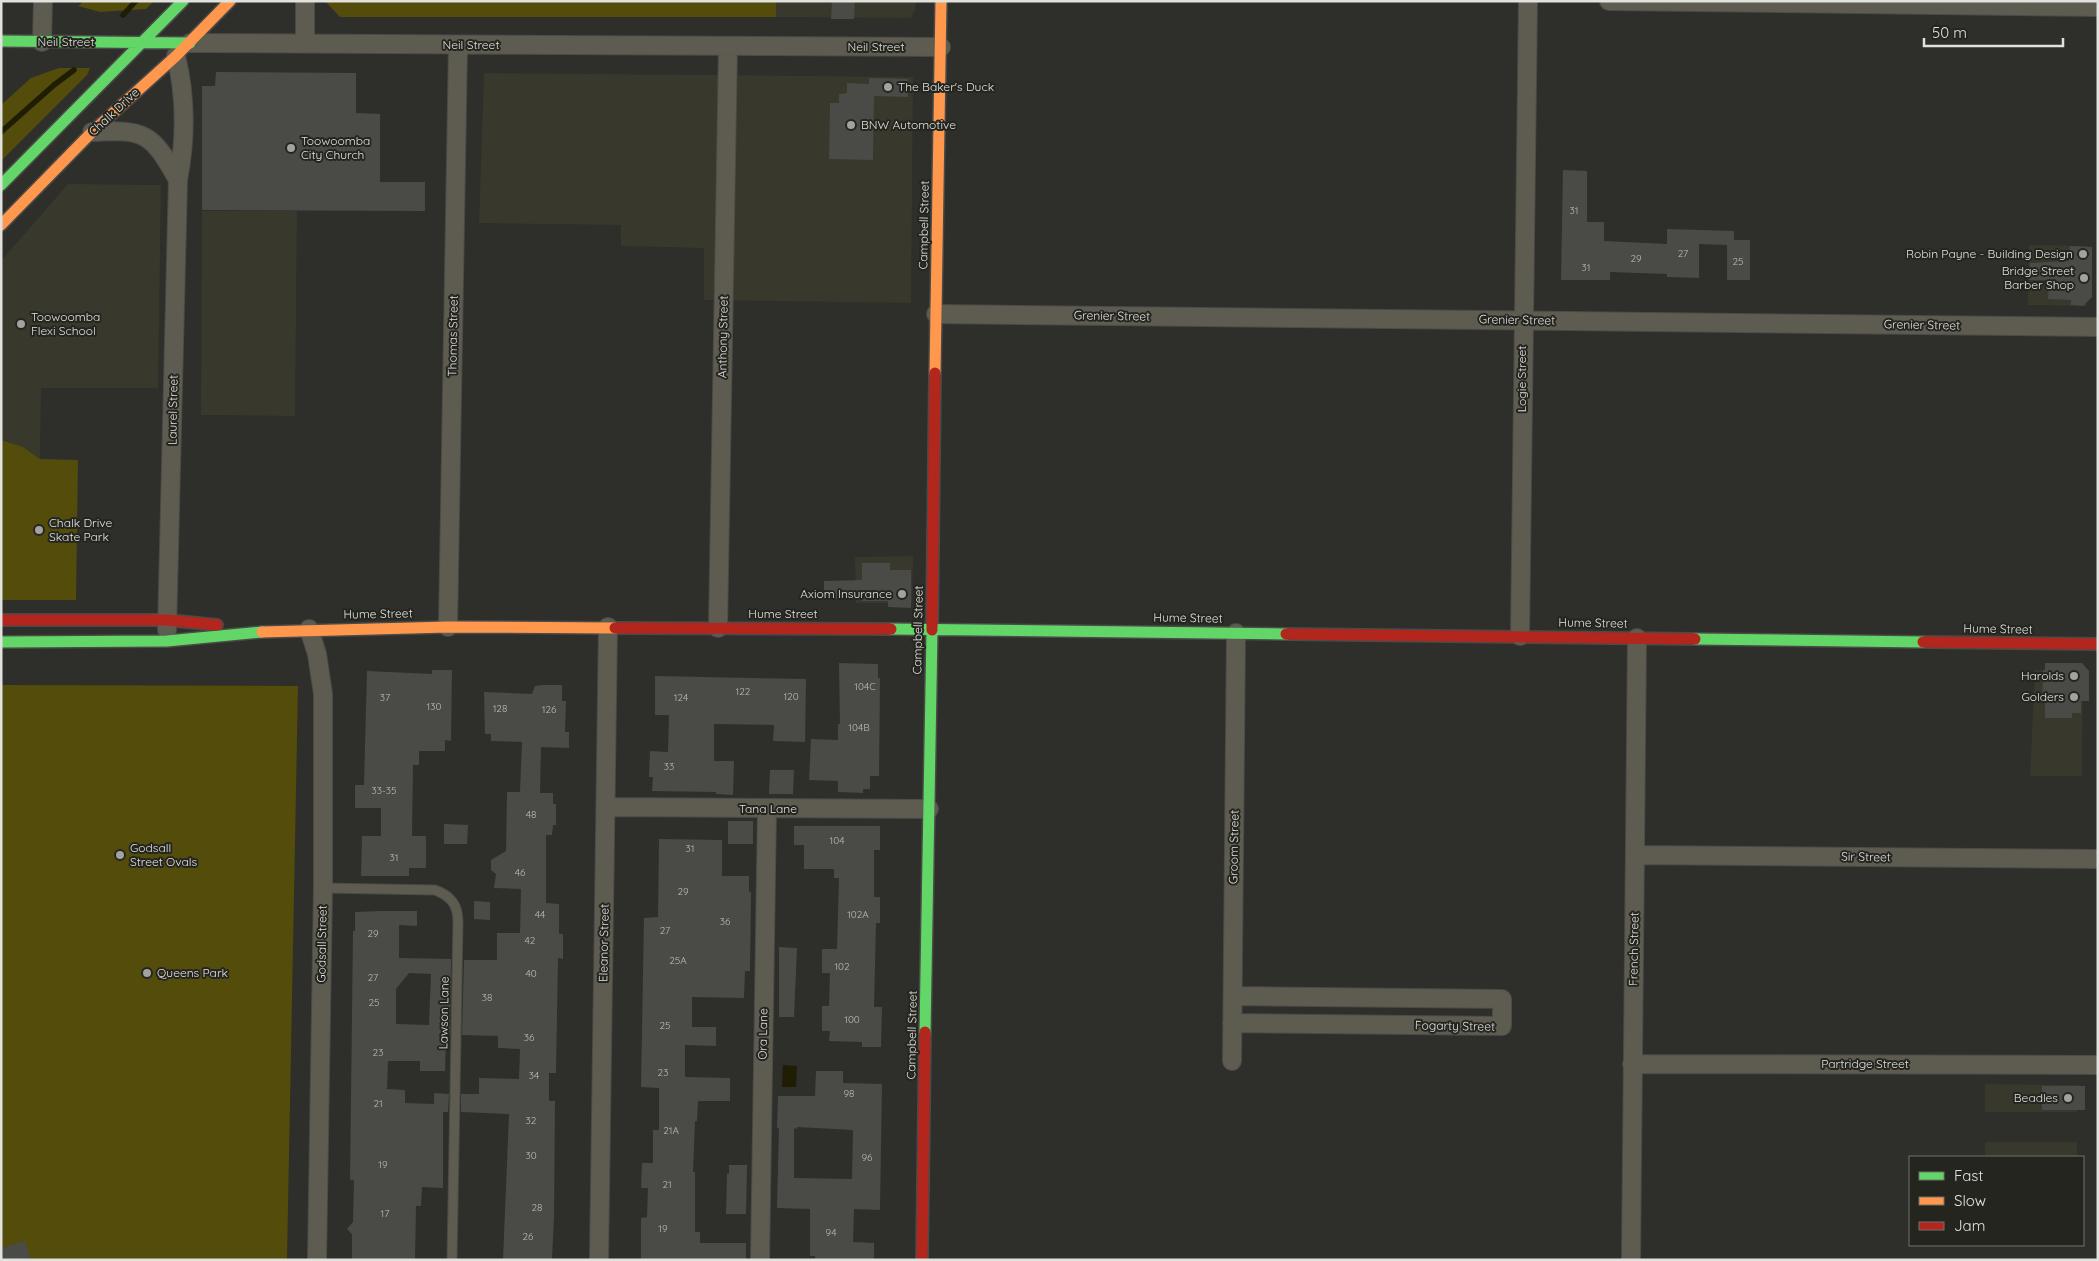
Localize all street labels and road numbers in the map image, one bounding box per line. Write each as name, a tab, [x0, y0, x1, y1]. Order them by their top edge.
street label: Neil Street	[38, 34, 94, 49]
street label: Neil Street	[443, 37, 499, 52]
street label: Neil Street	[848, 39, 904, 54]
street label: Chalk Drive	[85, 84, 142, 139]
street label: Campbell Street	[915, 180, 932, 270]
street label: Thomas Street	[444, 295, 461, 377]
street label: Anthony Street	[714, 296, 731, 378]
street label: Grenier Street	[1074, 307, 1150, 324]
street label: Grenier Street	[1479, 311, 1555, 328]
street label: Grenier Street	[1884, 316, 1960, 333]
street label: Logie Street	[1514, 346, 1529, 412]
street label: Laurel Street	[164, 375, 181, 445]
street label: Campbell Street	[909, 585, 926, 675]
street label: Hume Street	[343, 605, 413, 622]
street label: Hume Street	[748, 606, 818, 621]
street label: Hume Street	[1153, 609, 1223, 626]
street label: Hume Street	[1558, 614, 1628, 631]
street label: Hume Street	[1963, 620, 2033, 637]
street label: Tana Lane	[739, 801, 797, 816]
street label: Groom Street	[1225, 810, 1242, 884]
street label: Sir Street	[1841, 849, 1891, 864]
street label: Eleanor Street	[595, 904, 612, 982]
street label: Godsall Street	[313, 905, 330, 983]
street label: French Street	[1625, 912, 1642, 986]
street label: Lawson Lane	[435, 976, 452, 1050]
street label: Campbell Street	[903, 990, 920, 1080]
street label: Ora Lane	[755, 1008, 770, 1060]
street label: Fogarty Street	[1415, 1017, 1495, 1034]
street label: Partridge Street	[1821, 1056, 1909, 1071]

